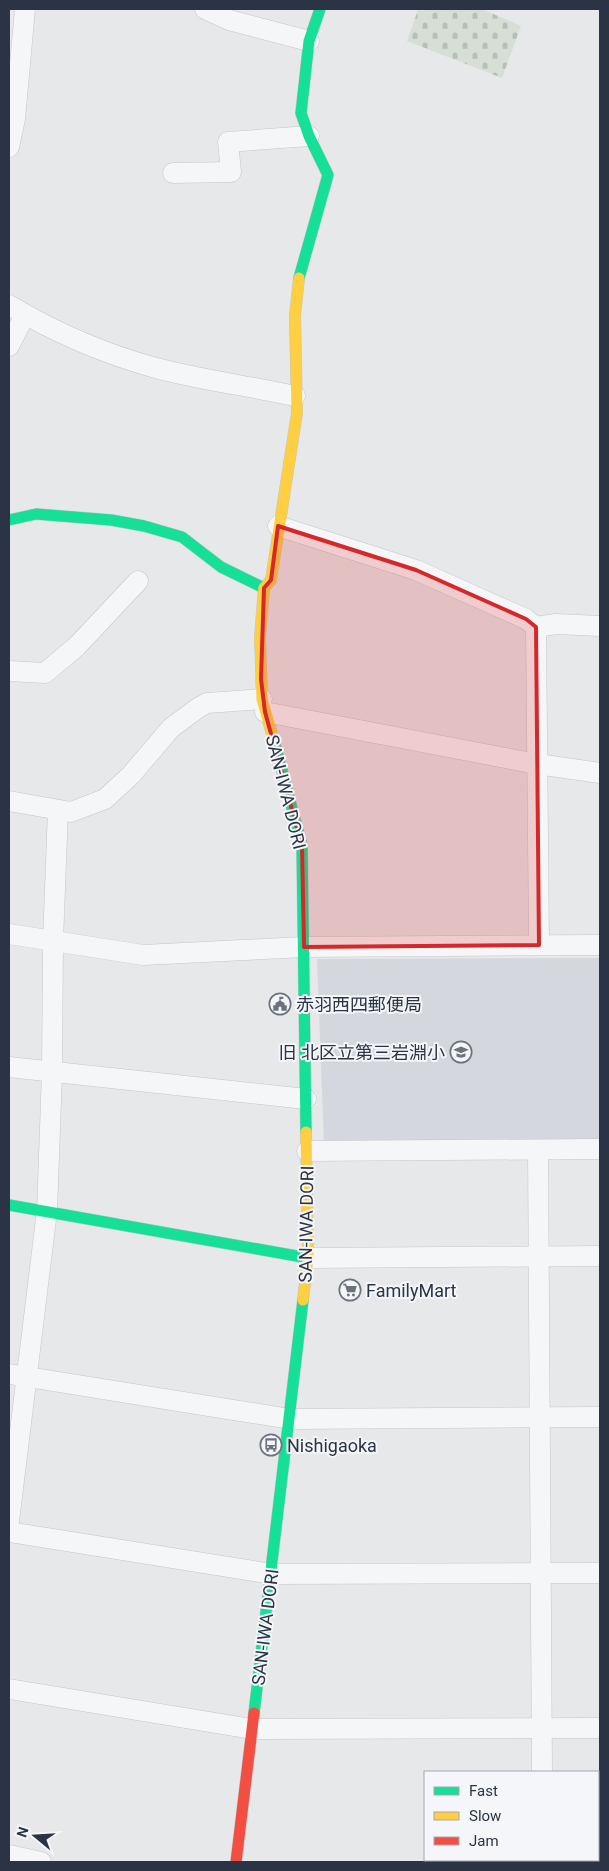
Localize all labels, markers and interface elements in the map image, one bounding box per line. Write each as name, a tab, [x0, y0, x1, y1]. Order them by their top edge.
street label: SAN-IWA DORI	[262, 733, 310, 851]
public building icon: 赤羽西四郵便局	[268, 992, 292, 1016]
place label: 赤羽西四郵便局	[296, 994, 422, 1015]
school or university icon: 旧 北区立第三岩淵小	[449, 1040, 473, 1064]
place label: 旧 北区立第三岩淵小	[279, 1042, 445, 1063]
street label: SAN-IWA DORI	[294, 1165, 318, 1283]
supermarket icon: FamilyMart	[338, 1278, 362, 1302]
place label: FamilyMart	[366, 1280, 457, 1301]
bus stop icon: Nishigaoka	[259, 1433, 283, 1457]
place label: Nishigaoka	[287, 1435, 377, 1456]
street label: SAN-IWA DORI	[247, 1568, 283, 1686]
legend	[424, 1771, 599, 1861]
text: Fast	[469, 1782, 498, 1800]
text: Slow	[469, 1807, 501, 1825]
north arrow	[10, 1811, 60, 1861]
text: N	[13, 1825, 32, 1839]
text: Jam	[469, 1832, 499, 1850]

